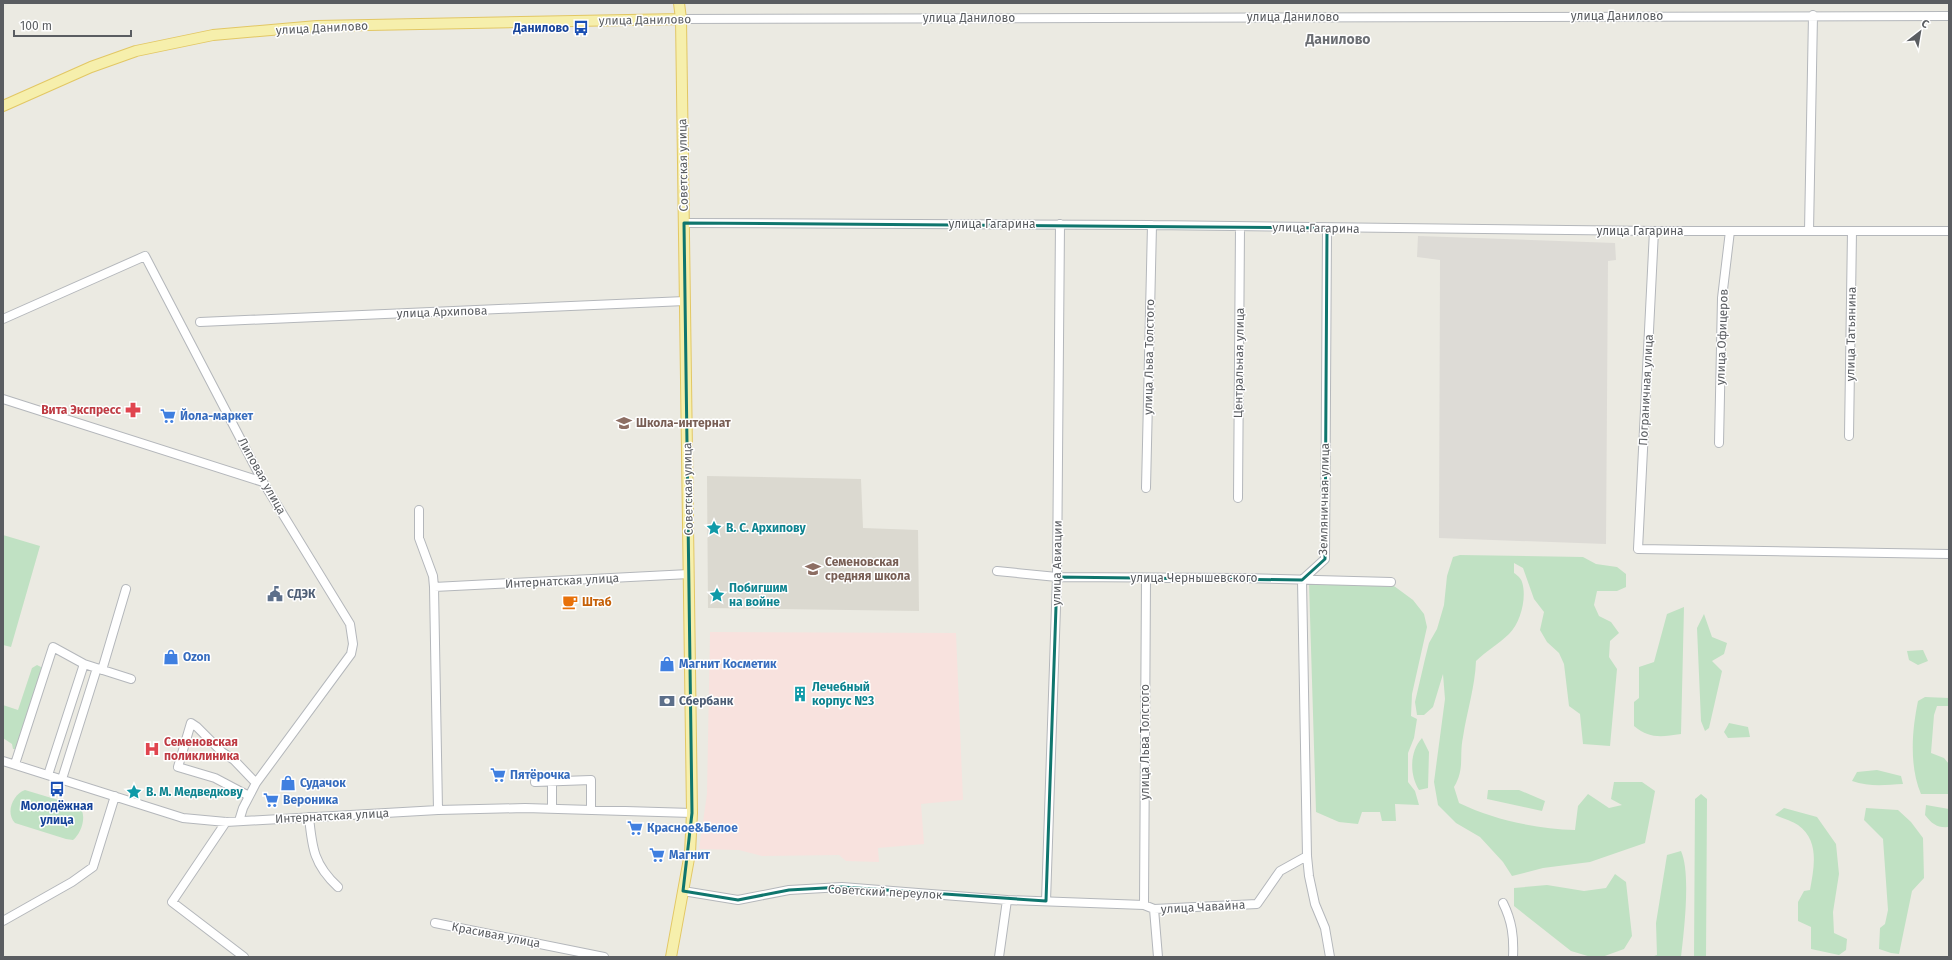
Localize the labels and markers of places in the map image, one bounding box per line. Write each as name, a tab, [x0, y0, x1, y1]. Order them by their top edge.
bus stop icon: Данилово	[572, 19, 590, 37]
place label: Данилово	[512, 21, 569, 35]
pharmacy icon: Вита Экспресс	[124, 401, 142, 419]
place label: Вита Экспресс	[41, 403, 121, 417]
supermarket icon: Йола-маркет	[159, 407, 177, 425]
place label: Йола-маркет	[180, 408, 254, 423]
school or university icon: Школа-интернат	[615, 414, 633, 432]
place label: Школа-интернат	[636, 416, 731, 430]
place icon: В. С. Архипову	[705, 519, 723, 537]
place label: В. С. Архипову	[726, 521, 807, 535]
place label: Семеновская средняя школа	[825, 555, 911, 583]
school or university icon: Семеновская средняя школа	[804, 560, 822, 578]
place label: Побигшим на войне	[729, 581, 788, 609]
public building icon: СДЭК	[266, 585, 284, 603]
place icon: Побигшим на войне	[708, 586, 726, 604]
place label: СДЭК	[287, 587, 316, 601]
cafe icon: Штаб	[561, 593, 579, 611]
place label: Штаб	[582, 595, 612, 609]
shop icon: Ozon	[162, 648, 180, 666]
place label: Ozon	[183, 650, 211, 664]
shop icon: Магнит Косметик	[658, 655, 676, 673]
place label: Магнит Косметик	[679, 657, 777, 671]
place label: Лечебный корпус №3	[812, 680, 874, 708]
building icon: Лечебный корпус №3	[791, 685, 809, 703]
bank icon: Сбербанк	[658, 692, 676, 710]
place label: Сбербанк	[679, 694, 734, 708]
place label: Семеновская поликлиника	[164, 735, 240, 763]
hospital icon: Семеновская поликлиника	[143, 740, 161, 758]
supermarket icon: Пятёрочка	[489, 766, 507, 784]
place label: Пятёрочка	[510, 768, 571, 782]
shop icon: Судачок	[279, 774, 297, 792]
place label: Судачок	[300, 776, 346, 790]
bus stop icon: Молодёжная улица	[48, 780, 66, 798]
place icon: В. М. Медведкову	[125, 783, 143, 801]
place label: В. М. Медведкову	[146, 785, 244, 799]
supermarket icon: Вероника	[262, 791, 280, 809]
place label: Вероника	[283, 793, 339, 807]
place label: Молодёжная улица	[21, 799, 93, 827]
supermarket icon: Красное&Белое	[626, 819, 644, 837]
place label: Красное&Белое	[647, 821, 738, 835]
supermarket icon: Магнит	[648, 846, 666, 864]
place label: Магнит	[669, 848, 710, 862]

